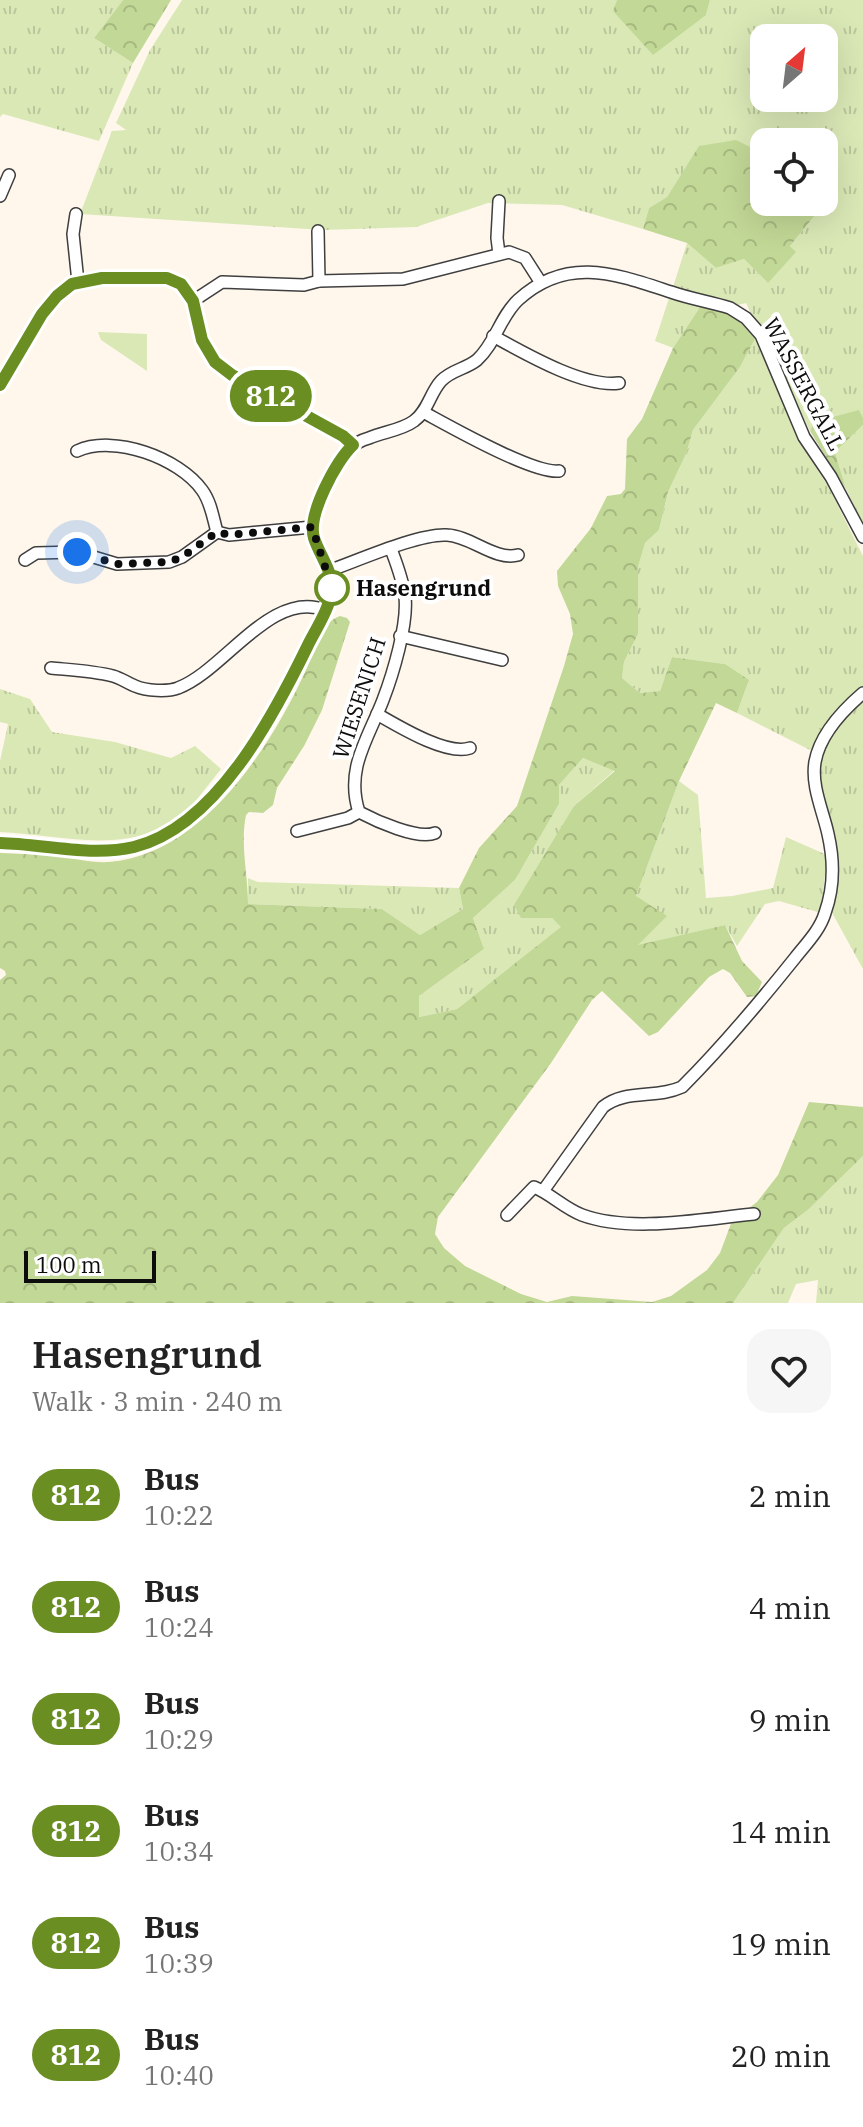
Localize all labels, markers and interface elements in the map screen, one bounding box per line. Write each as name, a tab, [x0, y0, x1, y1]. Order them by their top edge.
north arrow	[750, 24, 838, 112]
map controls	[750, 24, 838, 216]
button: locate	[750, 128, 838, 216]
street label: WASSERGALL	[757, 312, 852, 455]
line badge: 812	[225, 370, 317, 422]
text: 812	[246, 377, 296, 414]
your location	[57, 532, 97, 572]
marker: Hasengrund	[315, 571, 349, 605]
place label: Hasengrund	[356, 573, 491, 602]
street label: WIESENICH	[325, 633, 392, 762]
scale bar	[24, 1247, 156, 1283]
text: 100 m	[36, 1250, 102, 1279]
text: Hasengrund	[32, 1329, 262, 1378]
button: heart	[747, 1329, 831, 1413]
text: Walk · 3 min · 240 m	[32, 1384, 283, 1418]
text: Bus	[144, 1459, 199, 1498]
text: 812	[51, 1476, 101, 1513]
text: 2 min	[749, 1476, 831, 1515]
text: 10:22	[144, 1498, 214, 1532]
text: Bus	[144, 1571, 199, 1610]
text: 812	[51, 1588, 101, 1625]
text: 4 min	[749, 1588, 831, 1627]
text: 10:24	[144, 1610, 214, 1644]
text: Bus	[144, 1683, 199, 1722]
text: 812	[51, 1700, 101, 1737]
text: 9 min	[749, 1700, 831, 1739]
text: 10:29	[144, 1722, 214, 1756]
text: Bus	[144, 1795, 199, 1834]
text: 812	[51, 1812, 101, 1849]
text: 14 min	[731, 1812, 831, 1851]
text: 10:34	[144, 1834, 214, 1868]
text: Bus	[144, 1907, 199, 1946]
text: 812	[51, 1924, 101, 1961]
text: 19 min	[731, 1924, 831, 1963]
text: 10:39	[144, 1946, 214, 1980]
text: Bus	[144, 2019, 199, 2058]
text: 812	[51, 2036, 101, 2073]
text: 20 min	[731, 2036, 831, 2075]
text: 10:40	[144, 2058, 214, 2092]

